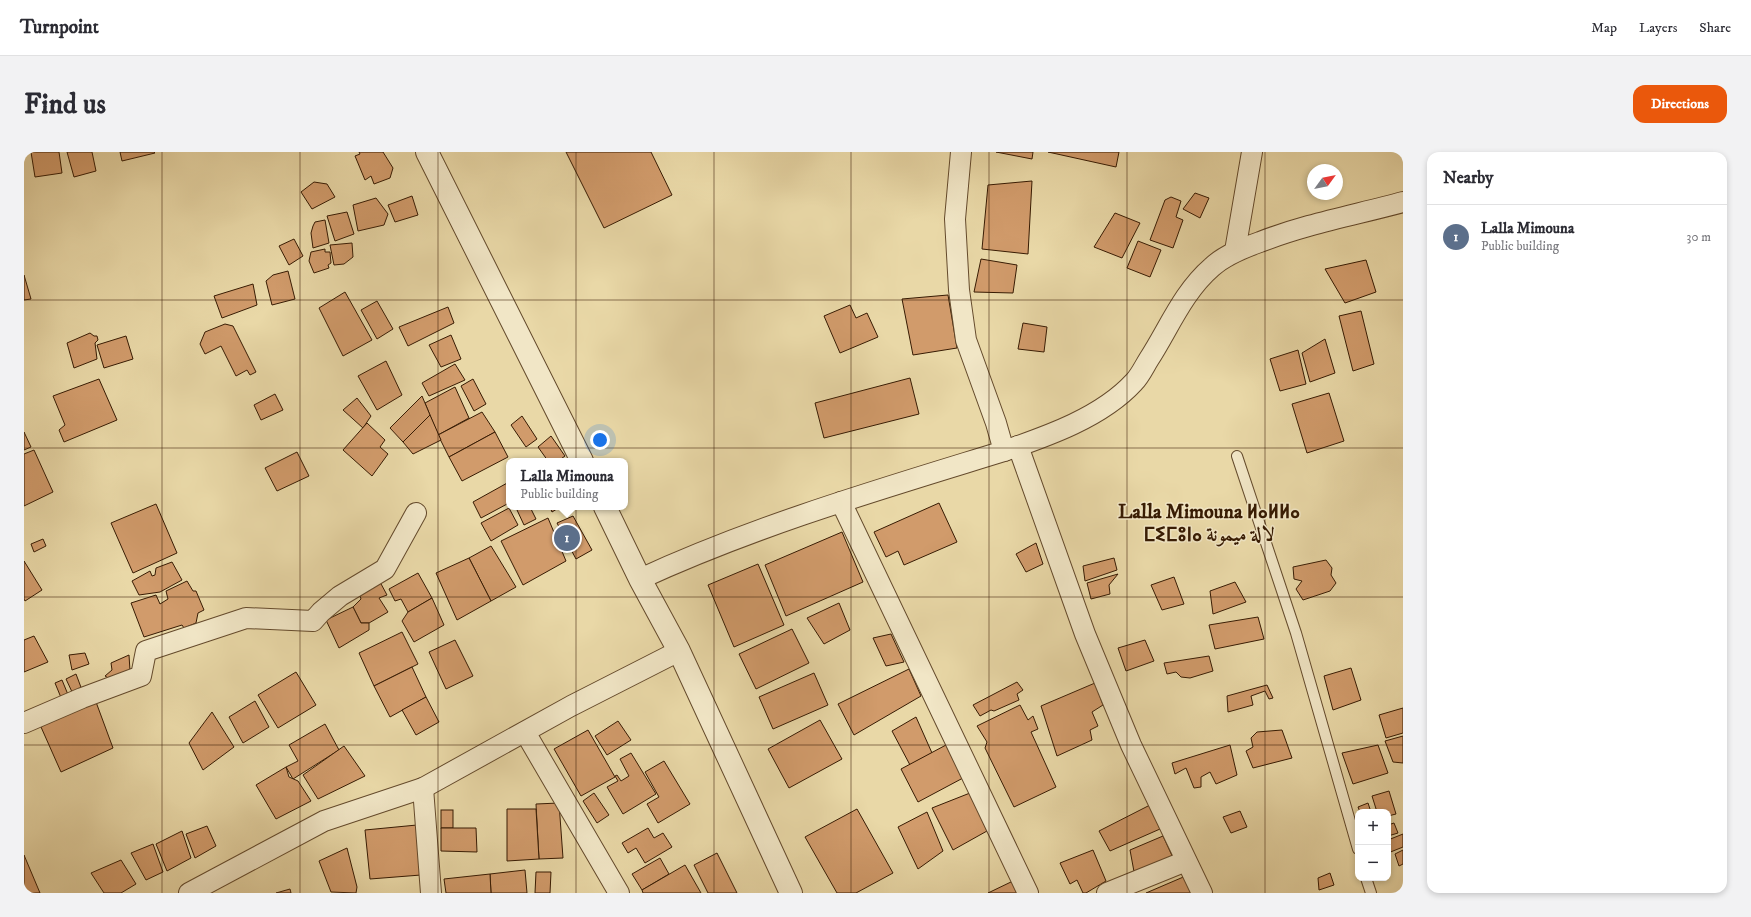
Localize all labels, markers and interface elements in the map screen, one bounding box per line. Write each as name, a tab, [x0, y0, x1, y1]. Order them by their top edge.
text: Turnpoint	[20, 16, 99, 39]
text: Map	[1591, 19, 1617, 37]
text: Layers	[1639, 19, 1677, 37]
text: Share	[1699, 19, 1731, 37]
button: Directions	[1633, 85, 1727, 123]
text: Find us	[24, 87, 106, 122]
north arrow	[1307, 164, 1343, 200]
text: Nearby	[1443, 167, 1493, 189]
text: Lalla Mimouna	[1481, 219, 1574, 238]
text: 1	[1454, 229, 1458, 245]
text: 30 m	[1687, 229, 1711, 245]
text: Public building	[1481, 238, 1559, 254]
your location	[590, 430, 610, 450]
popup	[506, 458, 628, 510]
text: Lalla Mimouna	[520, 467, 614, 486]
text: Public building	[520, 486, 598, 502]
district label: Lalla Mimouna ⵍⴰⵍⵍⴰ ⵎⵉⵎⵓⵏⴰ لالة ميمونة	[1118, 500, 1300, 548]
pin: 1	[554, 523, 580, 553]
map controls	[1355, 809, 1391, 881]
button: +	[1355, 809, 1391, 845]
button: −	[1355, 845, 1391, 881]

